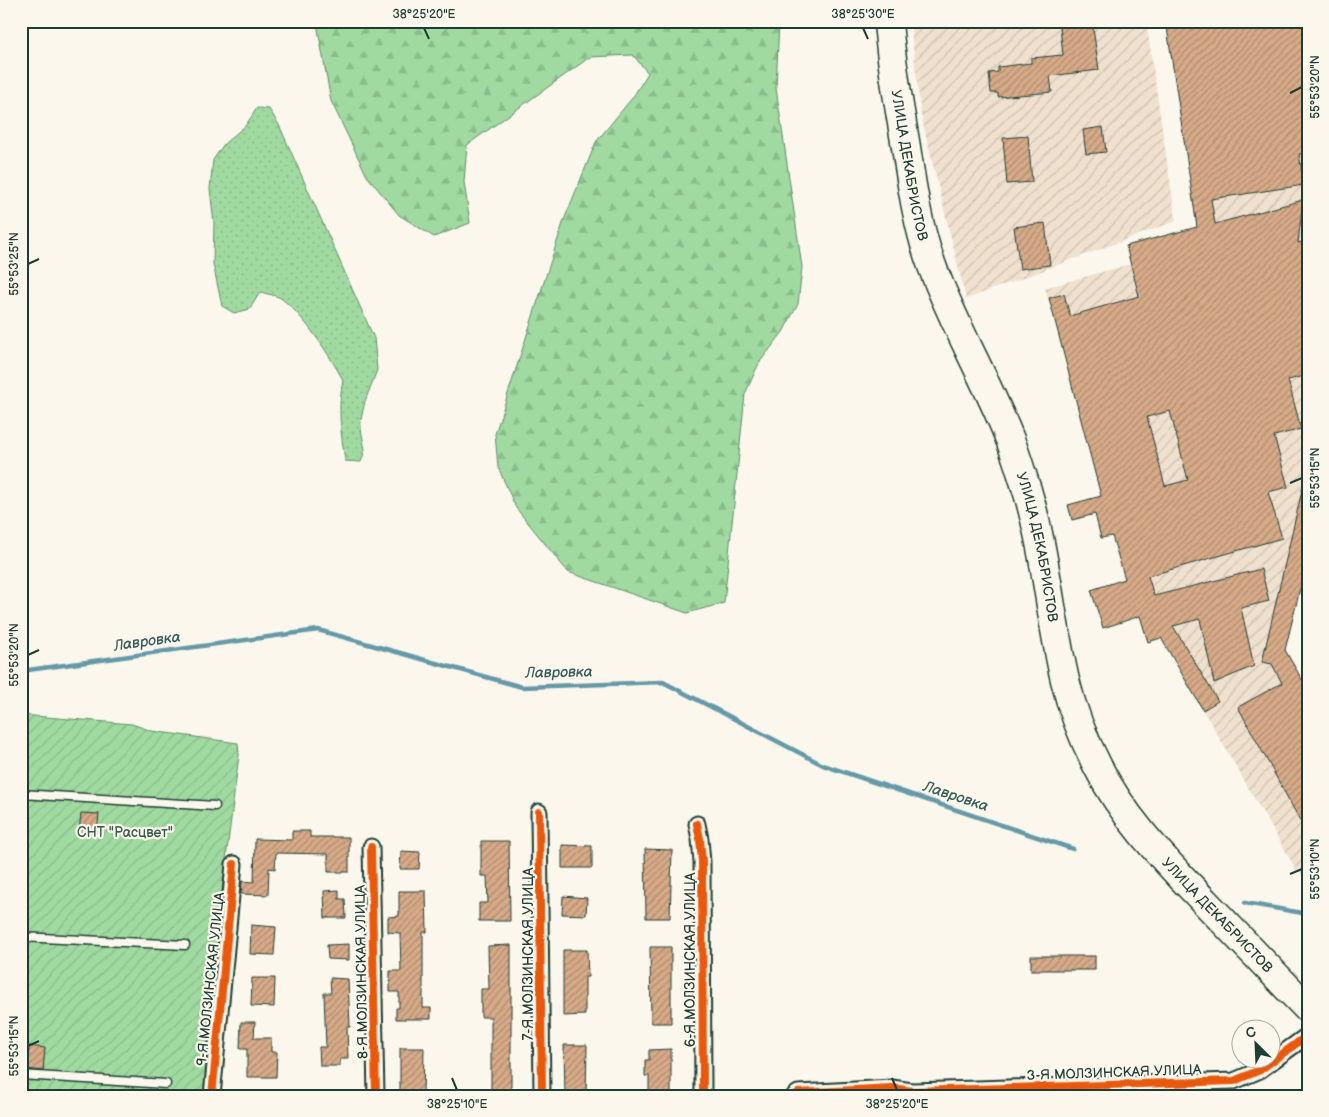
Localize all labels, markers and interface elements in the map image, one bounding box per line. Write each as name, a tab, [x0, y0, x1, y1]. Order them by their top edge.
text: 38°25'20"E	[392, 7, 456, 22]
text: 38°25'30"E	[831, 7, 895, 22]
text: 55°53'20"N	[1308, 55, 1323, 119]
street label: УЛИЦА ДЕКАБРИСТОВ	[888, 89, 932, 243]
text: 55°53'25"N	[7, 232, 22, 296]
text: 55°53'15"N	[1308, 447, 1323, 509]
street label: УЛИЦА ДЕКАБРИСТОВ	[1013, 470, 1061, 623]
text: 55°53'20"N	[7, 623, 22, 687]
water label: Лавровка	[111, 627, 182, 656]
water label: Лавровка	[524, 662, 593, 683]
water label: Лавровка	[920, 777, 991, 816]
park label: СНТ "Расцвет"	[77, 824, 173, 841]
text: 55°53'10"N	[1308, 838, 1323, 900]
street label: УЛИЦА ДЕКАБРИСТОВ	[1158, 854, 1276, 976]
street label: 7-Я МОЛЗИНСКАЯ УЛИЦА	[520, 867, 537, 1041]
street label: 6-Я МОЛЗИНСКАЯ УЛИЦА	[682, 872, 699, 1047]
street label: 8-Я МОЛЗИНСКАЯ УЛИЦА	[351, 884, 372, 1059]
street label: 9-Я МОЛЗИНСКАЯ УЛИЦА	[193, 891, 228, 1067]
text: 55°53'15"N	[7, 1015, 22, 1077]
north arrow	[1232, 1020, 1282, 1070]
text: С	[1243, 1023, 1259, 1042]
street label: 3-Я МОЛЗИНСКАЯ УЛИЦА	[1026, 1061, 1202, 1084]
text: 38°25'10"E	[427, 1097, 487, 1112]
text: 38°25'20"E	[865, 1097, 929, 1112]

